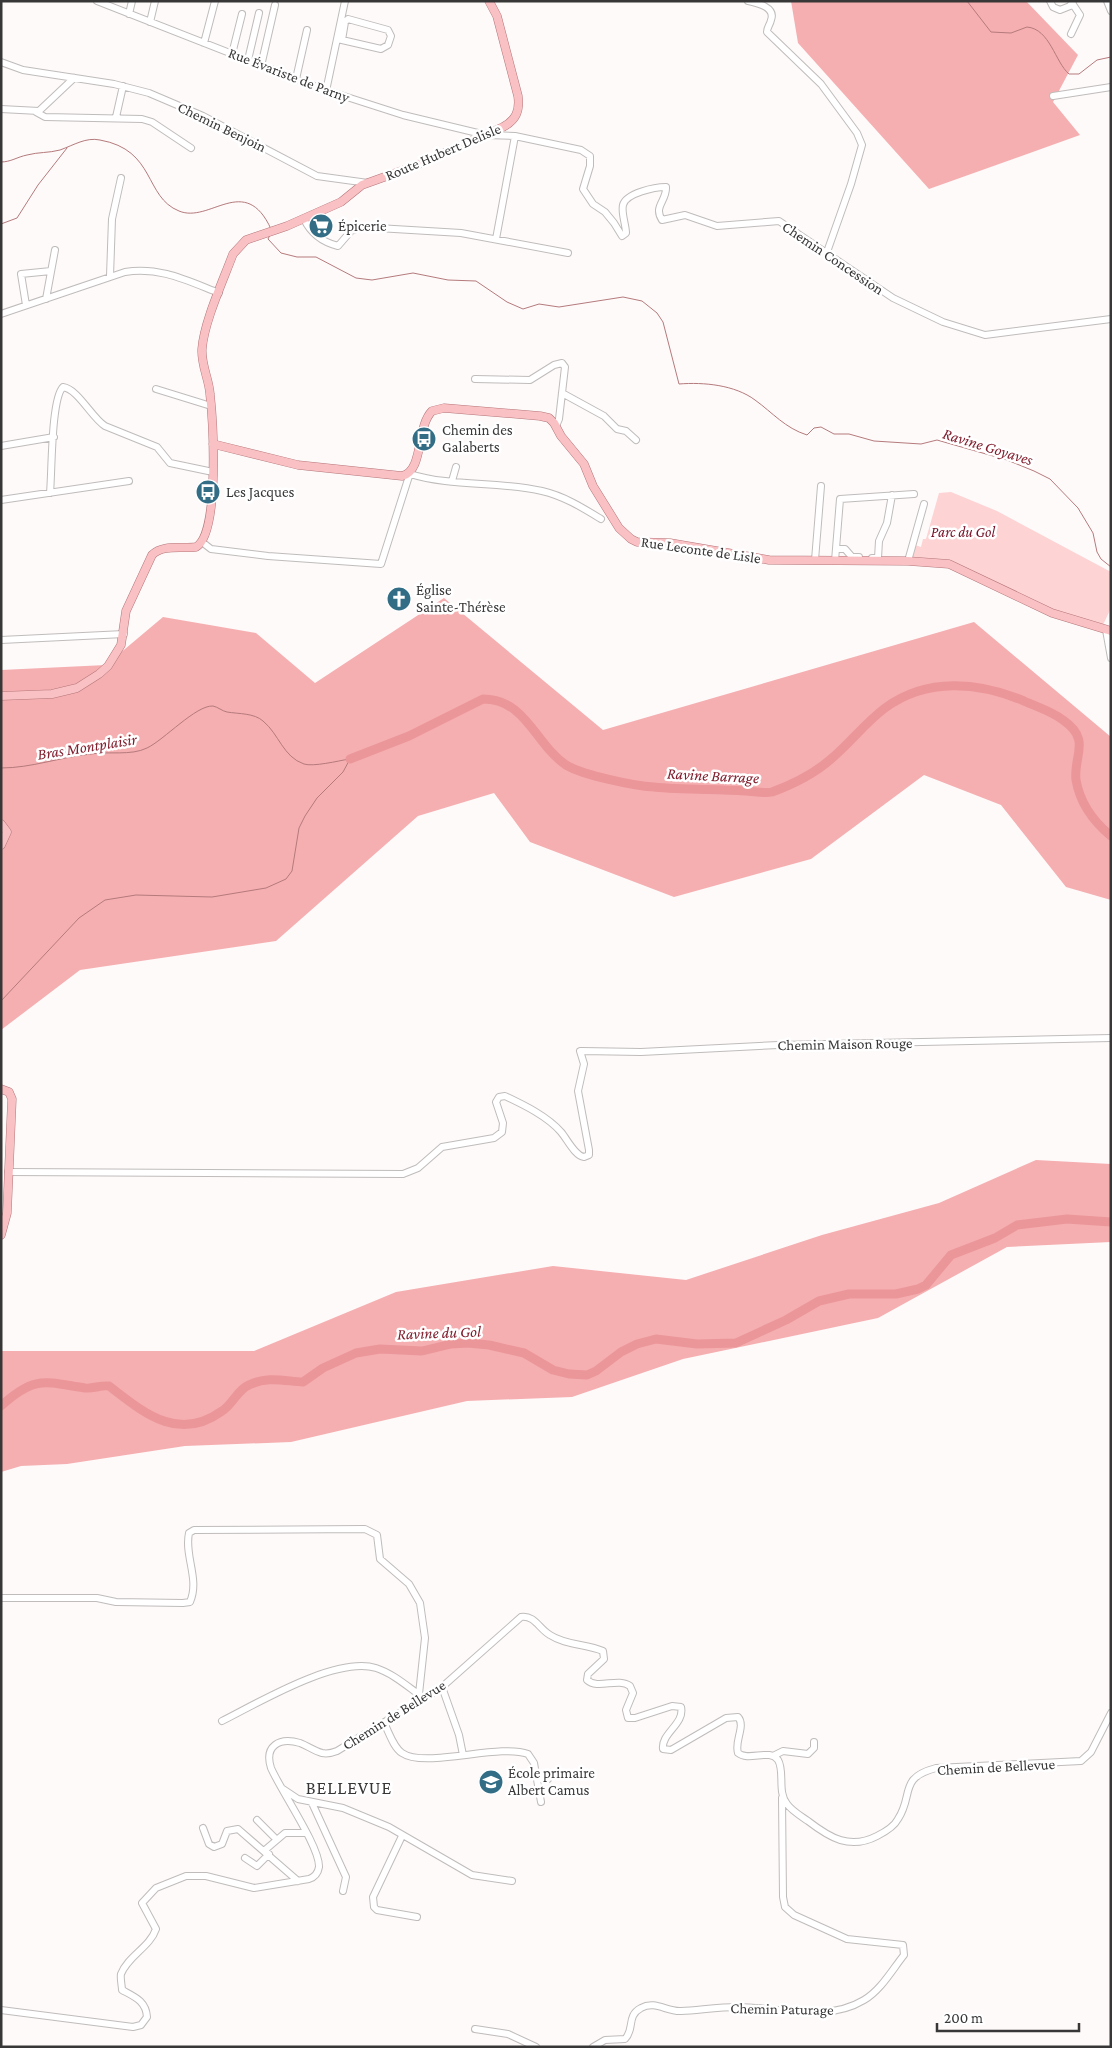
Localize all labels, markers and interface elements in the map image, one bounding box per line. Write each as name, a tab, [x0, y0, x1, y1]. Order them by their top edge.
street label: Rue Évariste de Parny	[226, 45, 352, 106]
street label: Chemin Benjoin	[175, 99, 269, 156]
street label: Route Hubert Delisle	[383, 120, 504, 184]
supermarket icon: Épicerie	[308, 213, 334, 239]
place label: Épicerie	[338, 218, 387, 235]
street label: Chemin Concession	[779, 218, 887, 298]
place label: Chemin des Galaberts	[442, 422, 513, 455]
water label: Ravine Goyaves	[940, 425, 1035, 469]
bus stop icon: Chemin des Galaberts	[411, 426, 437, 452]
bus stop icon: Les Jacques	[195, 479, 221, 505]
place label: Les Jacques	[226, 484, 295, 501]
park label: Parc du Gol	[931, 524, 995, 540]
street label: Rue Leconte de Lisle	[640, 534, 762, 566]
place label: Église Sainte-Thérèse	[416, 582, 506, 615]
church icon: Église Sainte-Thérèse	[386, 586, 412, 612]
water label: Bras Montplaisir	[36, 730, 139, 764]
water label: Ravine Barrage	[666, 765, 759, 787]
street label: Chemin Maison Rouge	[777, 1035, 913, 1054]
water label: Ravine du Gol	[397, 1323, 482, 1342]
street label: Chemin de Bellevue	[340, 1677, 449, 1753]
street label: Chemin de Bellevue	[936, 1756, 1056, 1778]
place label: École primaire Albert Camus	[508, 1765, 595, 1798]
school or university icon: École primaire Albert Camus	[478, 1769, 504, 1795]
district label: BELLEVUE	[306, 1778, 392, 1798]
street label: Chemin Paturage	[730, 2000, 834, 2019]
scale bar	[937, 2000, 1080, 2032]
text: 200 m	[944, 2010, 983, 2026]

